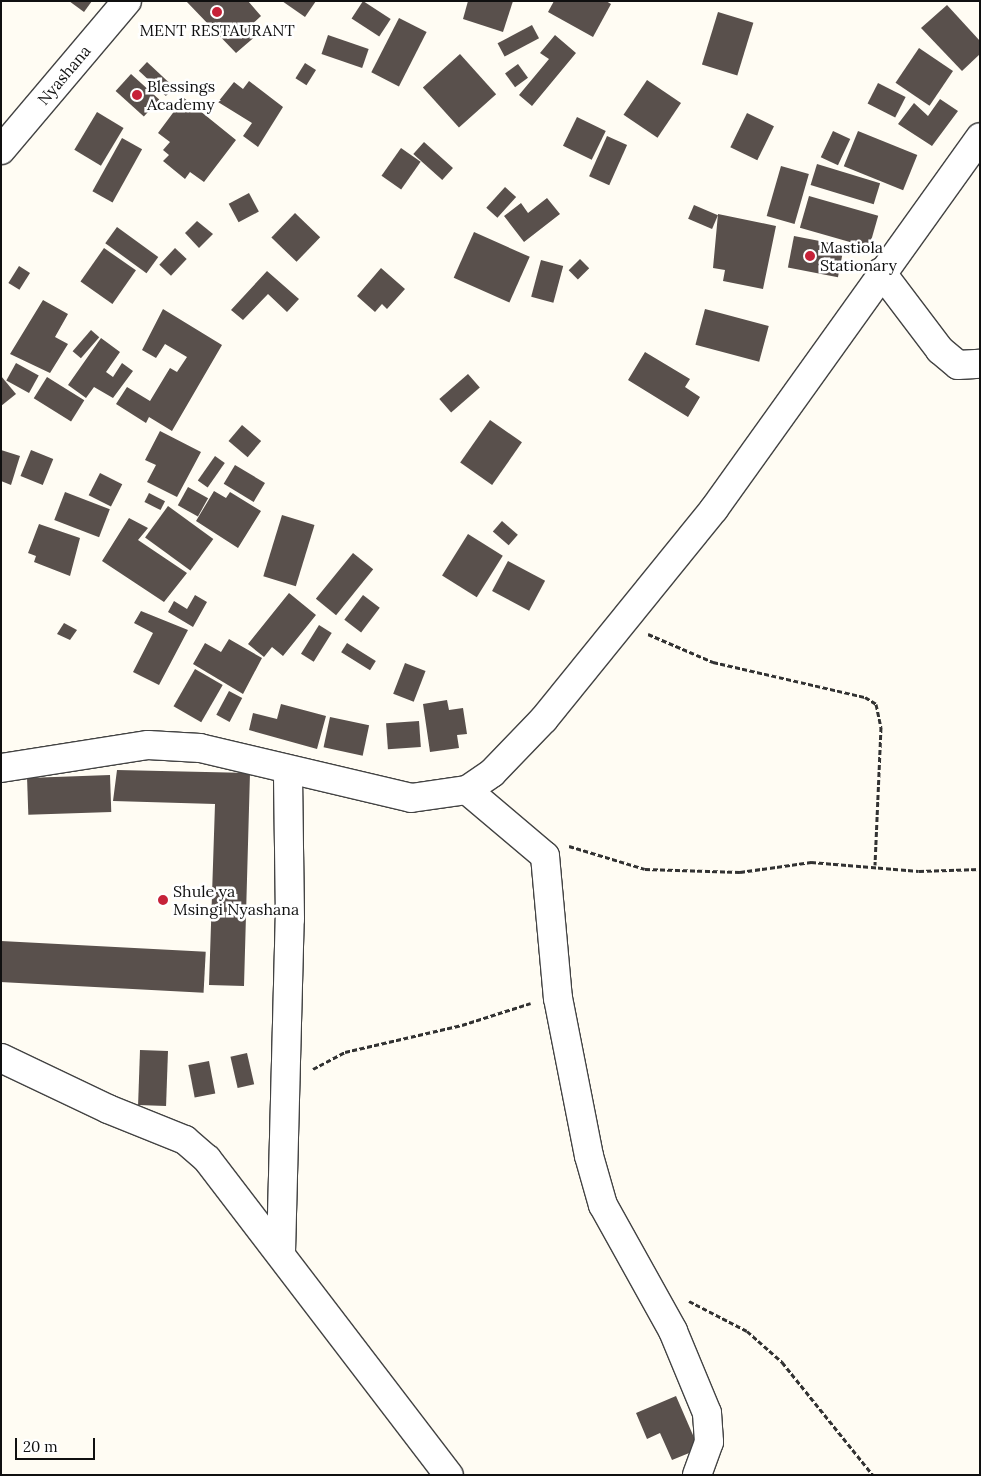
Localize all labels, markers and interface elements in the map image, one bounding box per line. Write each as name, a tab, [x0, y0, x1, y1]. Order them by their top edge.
marker: MENT RESTAURANT	[211, 6, 223, 18]
place label: MENT RESTAURANT	[139, 20, 295, 40]
street label: Nyashana	[34, 41, 94, 109]
place label: Blessings Academy	[147, 76, 215, 114]
marker: Blessings Academy	[131, 89, 143, 101]
place label: Mastiola Stationary	[820, 237, 897, 275]
marker: Mastiola Stationary	[804, 250, 816, 262]
place label: Shule ya Msingi Nyashana	[173, 881, 299, 919]
marker: Shule ya Msingi Nyashana	[157, 894, 169, 906]
scale bar	[18, 1428, 98, 1460]
text: 20 m	[23, 1437, 58, 1456]

